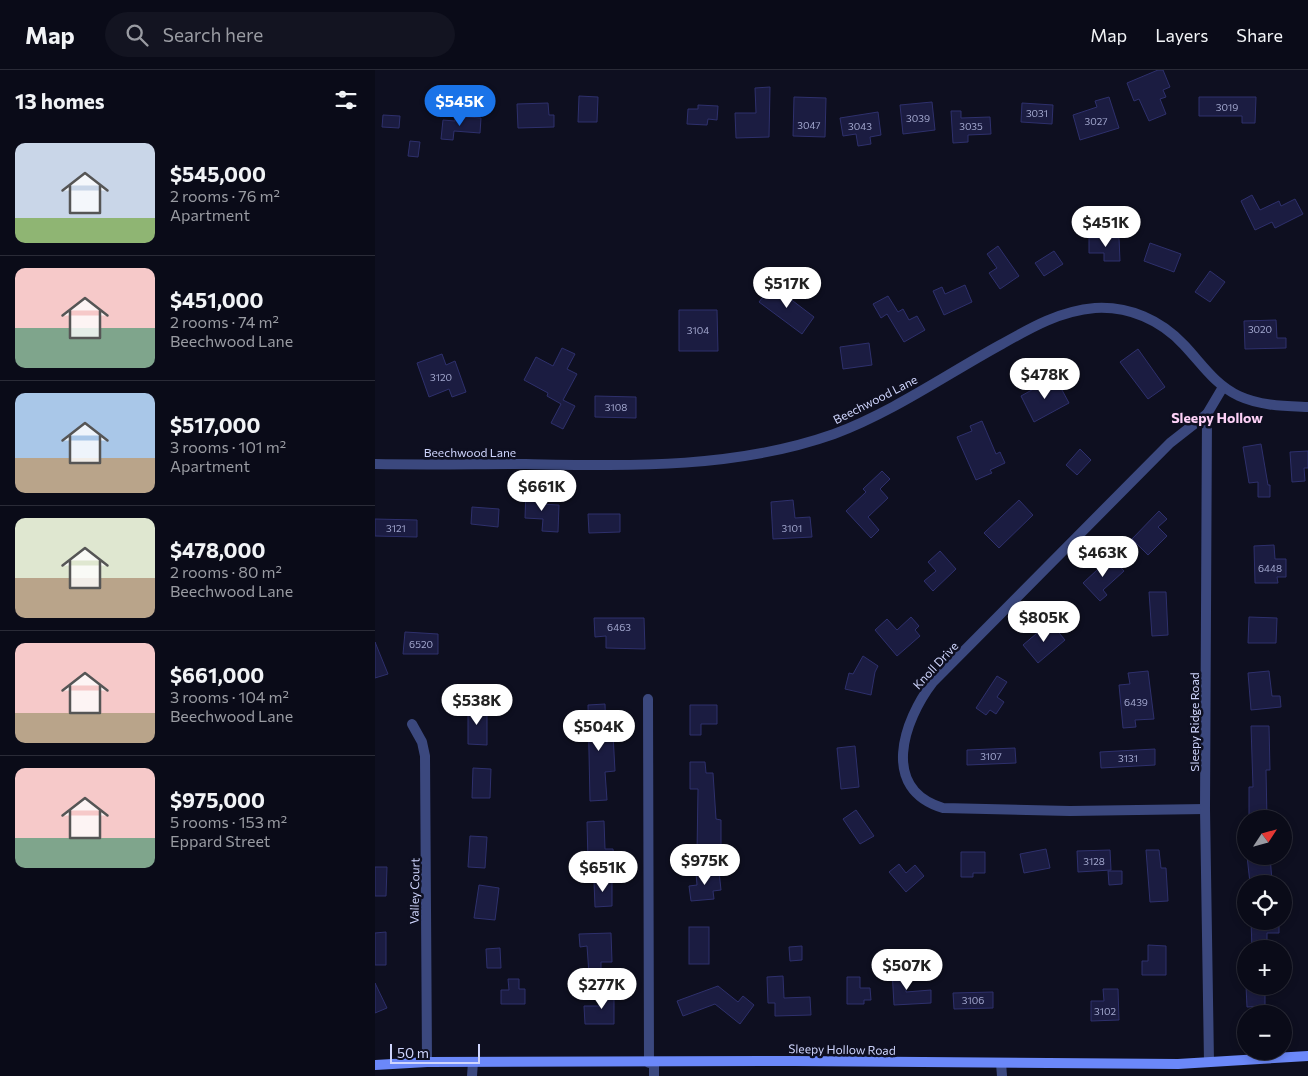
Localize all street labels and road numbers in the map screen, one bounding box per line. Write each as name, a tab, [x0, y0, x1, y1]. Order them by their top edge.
street label: Beechwood Lane	[831, 372, 919, 426]
street label: Beechwood Lane	[424, 445, 516, 459]
street label: Knoll Drive	[910, 638, 960, 692]
street label: Sleepy Ridge Road	[1187, 672, 1201, 772]
street label: Valley Court	[406, 858, 422, 924]
street label: Sleepy Hollow Road	[788, 1041, 896, 1057]

